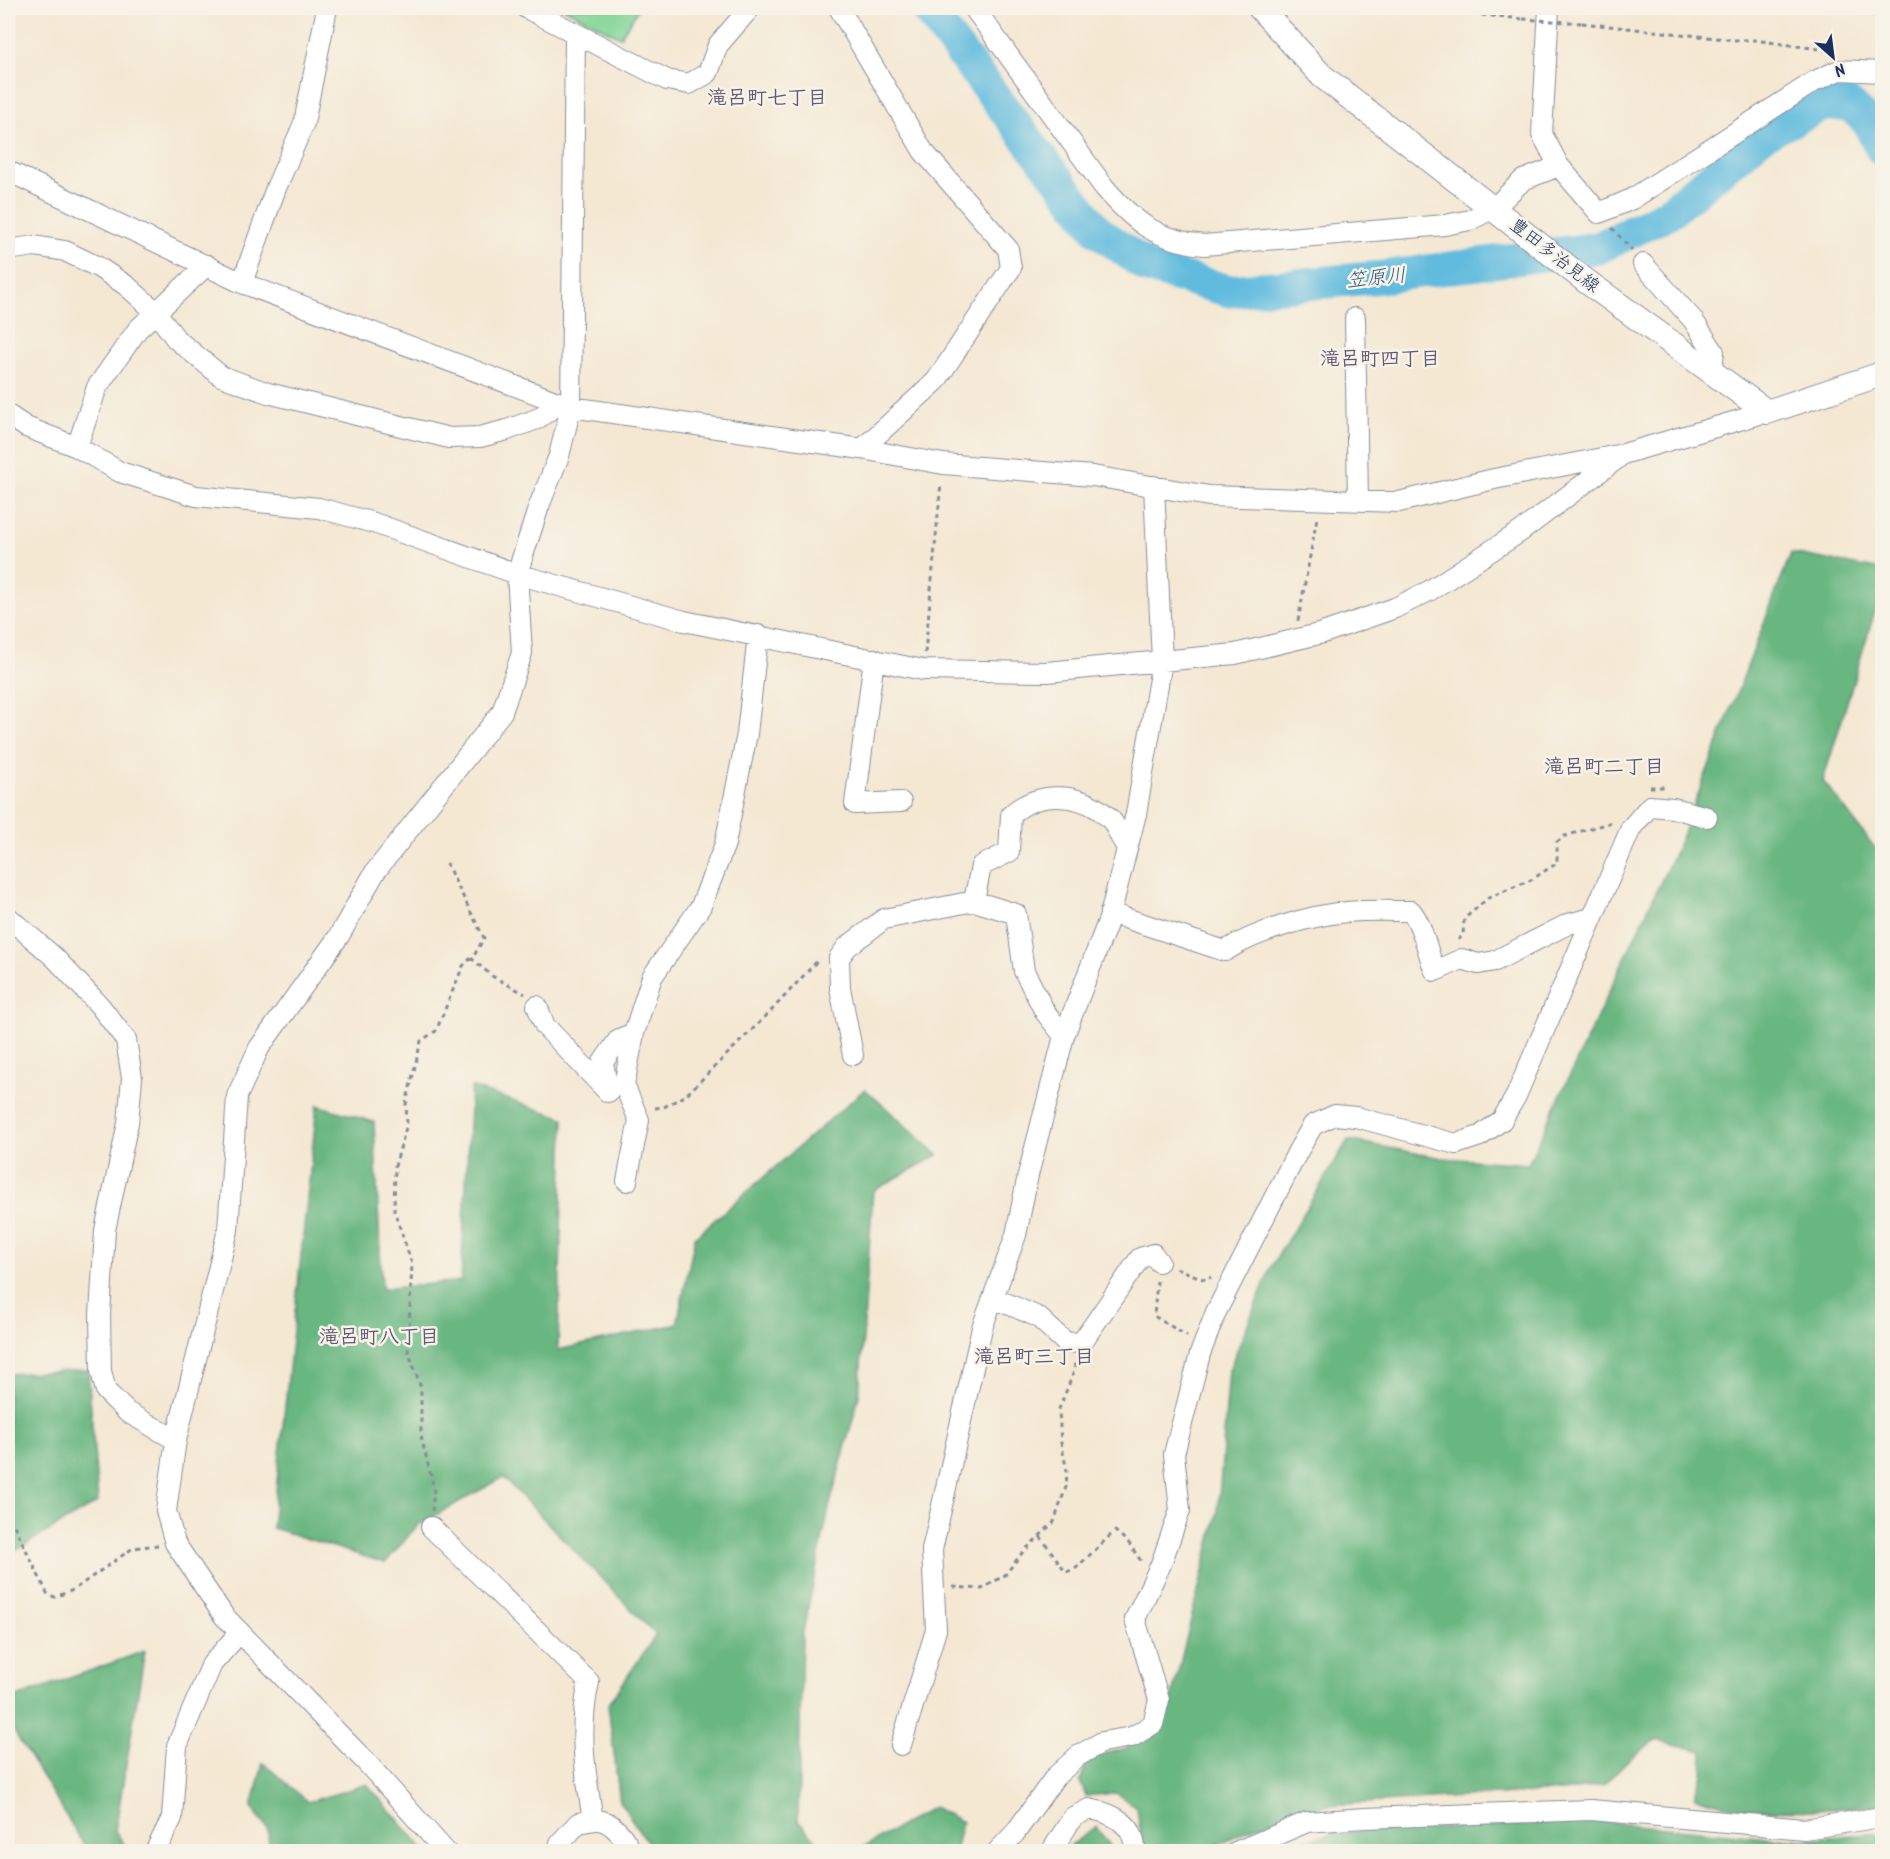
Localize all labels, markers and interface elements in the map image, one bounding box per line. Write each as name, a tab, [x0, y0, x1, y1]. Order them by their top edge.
north arrow	[1803, 27, 1863, 87]
text: N	[1829, 56, 1850, 82]
district label: 滝呂町七丁目	[707, 83, 827, 115]
street label: 豊田多治見線	[1503, 212, 1606, 301]
water label: 笠原川	[1345, 260, 1408, 298]
district label: 滝呂町四丁目	[1320, 344, 1440, 376]
district label: 滝呂町二丁目	[1544, 752, 1664, 784]
district label: 滝呂町八丁目	[319, 1322, 439, 1354]
district label: 滝呂町三丁目	[974, 1342, 1094, 1374]

